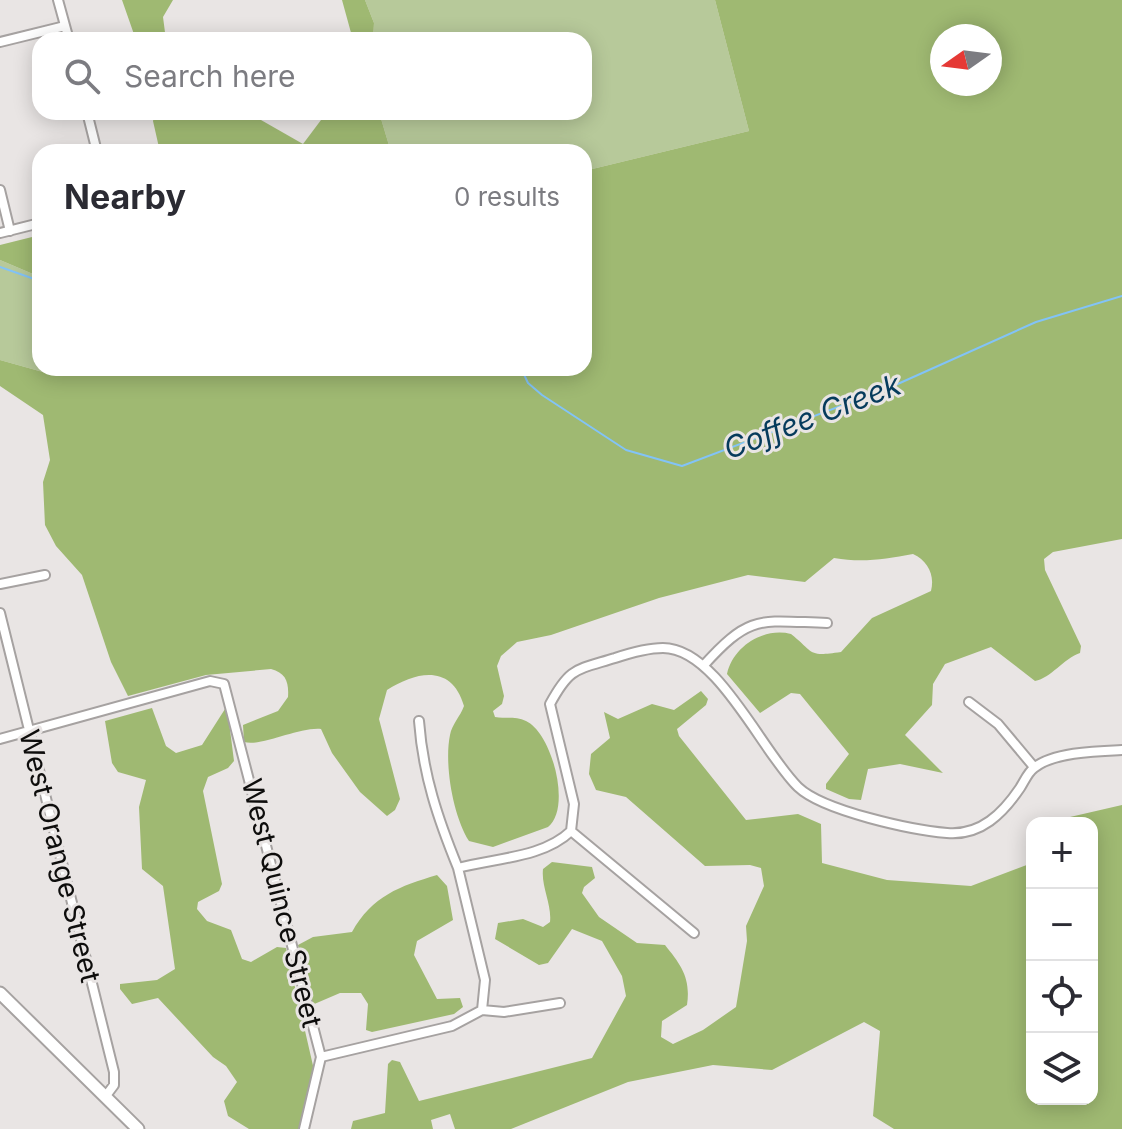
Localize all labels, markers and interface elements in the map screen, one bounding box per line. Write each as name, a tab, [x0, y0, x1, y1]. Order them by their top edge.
north arrow	[930, 24, 1002, 96]
search box	[32, 32, 592, 120]
icon: search	[60, 54, 104, 98]
text: Search here	[124, 58, 296, 94]
text: Nearby	[64, 176, 186, 217]
text: 0 results	[454, 181, 560, 212]
water label: Coffee Creek	[718, 366, 906, 466]
street label: West Orange Street	[12, 726, 108, 986]
street label: West Quince Street	[235, 775, 329, 1031]
map controls	[1026, 817, 1098, 1105]
button: +	[1026, 817, 1098, 889]
button: −	[1026, 889, 1098, 961]
button: locate	[1026, 961, 1098, 1033]
button: layers	[1026, 1033, 1098, 1105]

